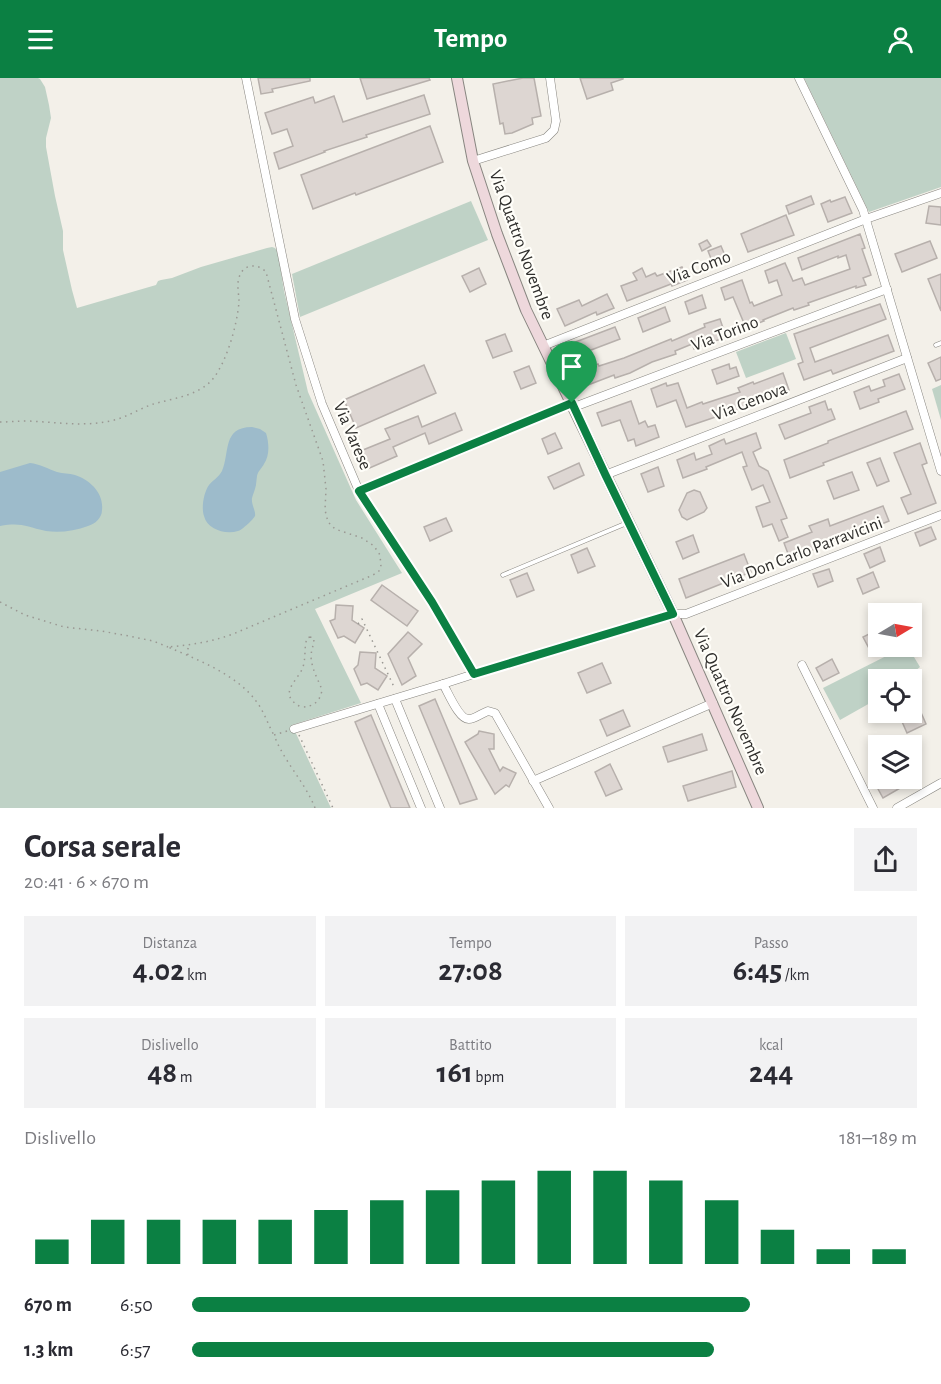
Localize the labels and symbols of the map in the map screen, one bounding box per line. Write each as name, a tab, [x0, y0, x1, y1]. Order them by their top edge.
street label: Via Quattro Novembre	[486, 168, 556, 322]
street label: Via Como	[665, 248, 734, 288]
street label: Via Torino	[689, 313, 761, 355]
pin	[546, 341, 597, 403]
street label: Via Genova	[710, 380, 790, 424]
street label: Via Varese	[330, 399, 374, 473]
street label: Via Don Carlo Parravicini	[719, 514, 885, 592]
north arrow	[868, 603, 922, 657]
street label: Via Quattro Novembre	[690, 626, 770, 778]

